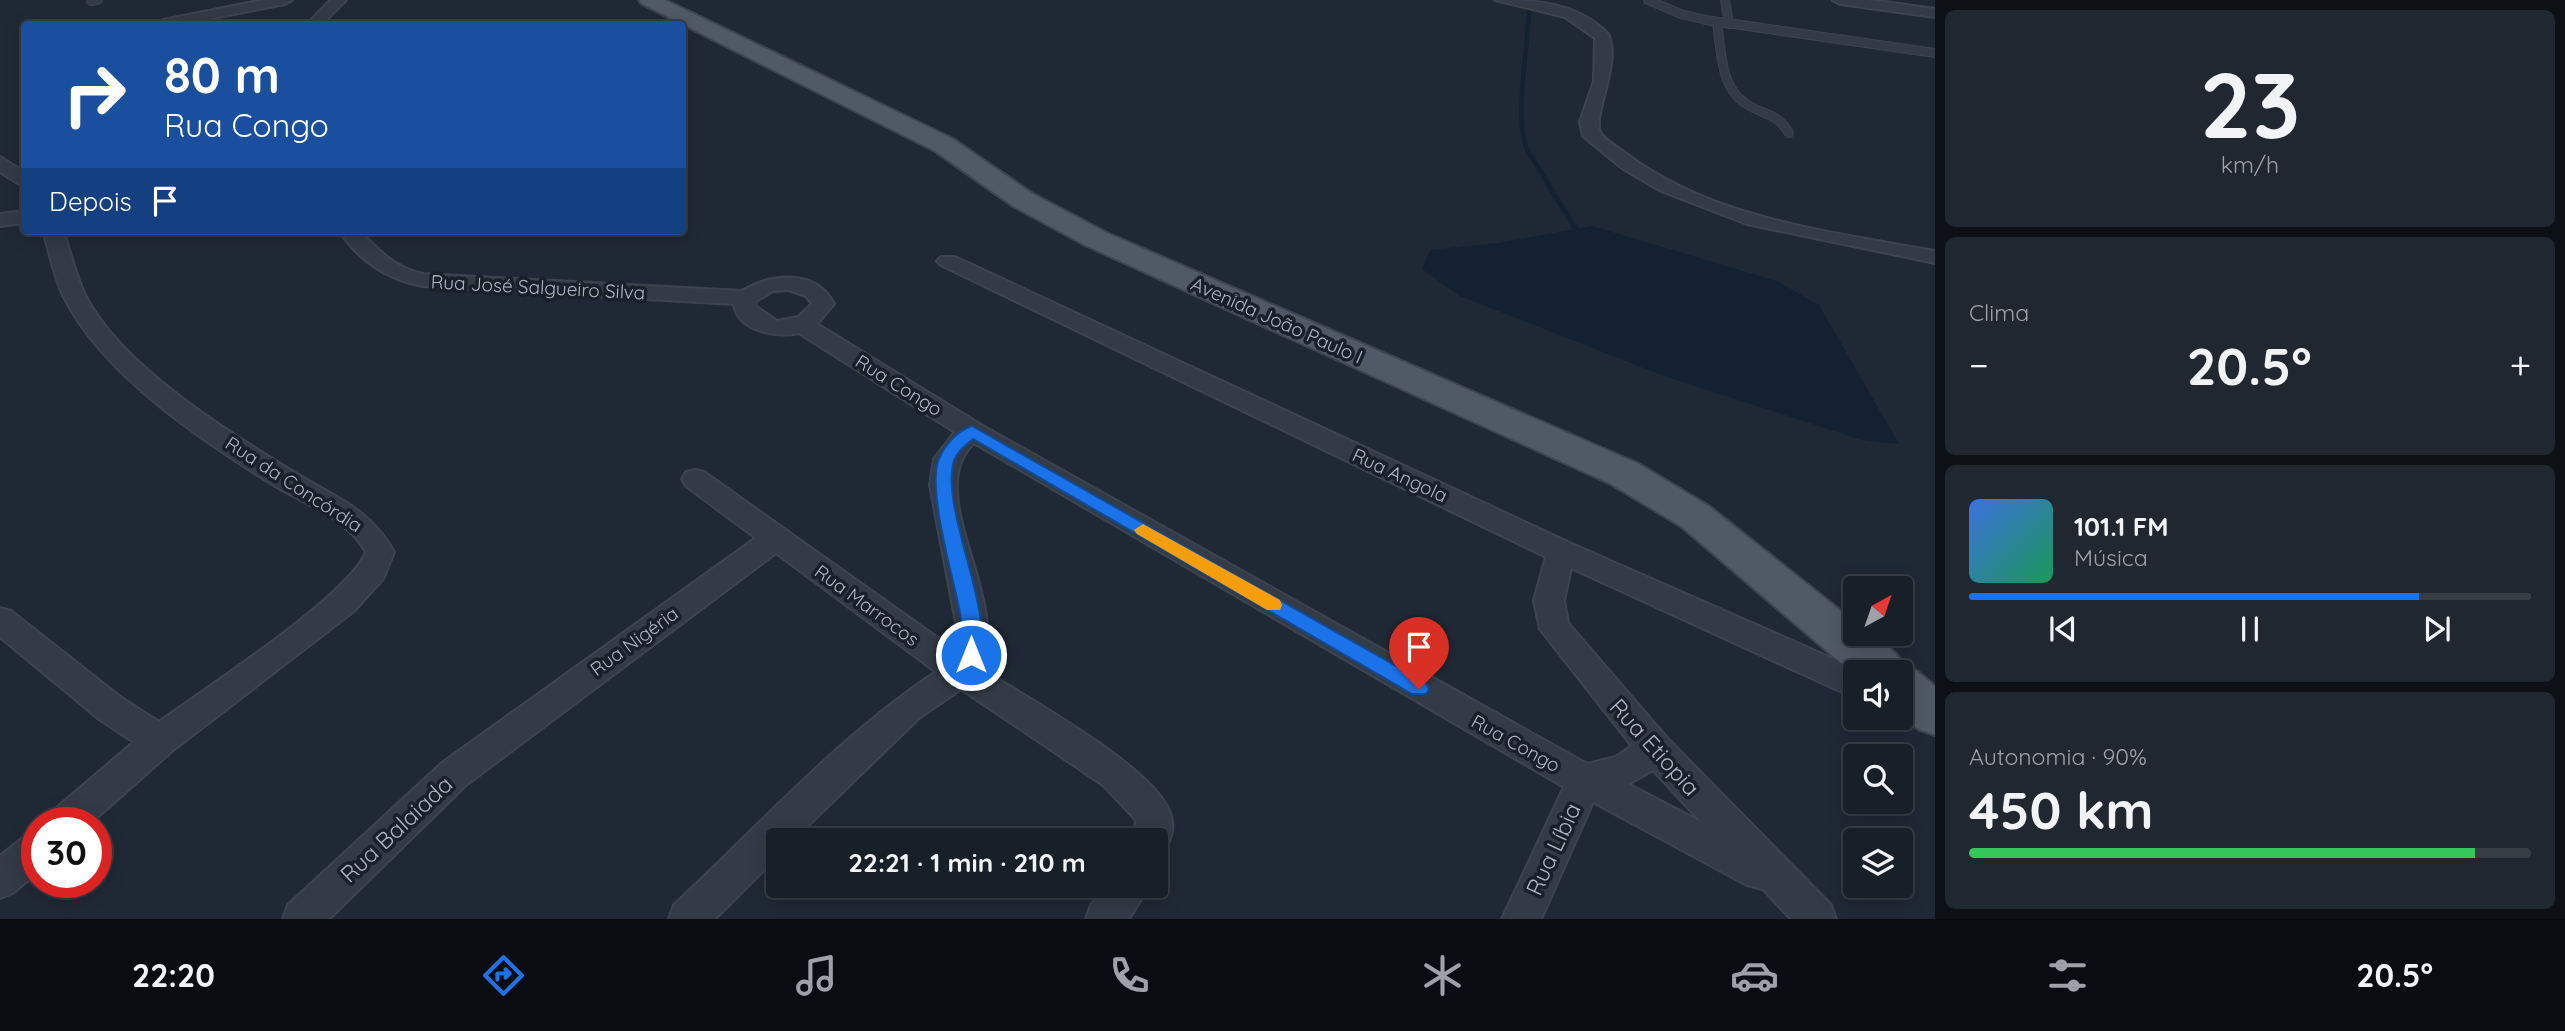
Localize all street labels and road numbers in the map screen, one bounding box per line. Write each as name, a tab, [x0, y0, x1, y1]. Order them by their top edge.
street label: Rua José Salgueiro Silva	[430, 269, 646, 305]
street label: Avenida João Paulo I	[1188, 271, 1366, 369]
street label: Rua Congo	[851, 349, 947, 421]
street label: Rua da Concórdia	[221, 431, 367, 537]
street label: Rua Angola	[1349, 443, 1451, 507]
street label: Rua Marrocos	[810, 559, 924, 651]
street label: Rua Nigéria	[585, 601, 683, 681]
street label: Rua Etiopia	[1604, 692, 1706, 802]
street label: Rua Congo	[1467, 709, 1565, 777]
street label: Rua Balaiada	[334, 770, 458, 888]
street label: Rua Líbia	[1519, 798, 1587, 900]

